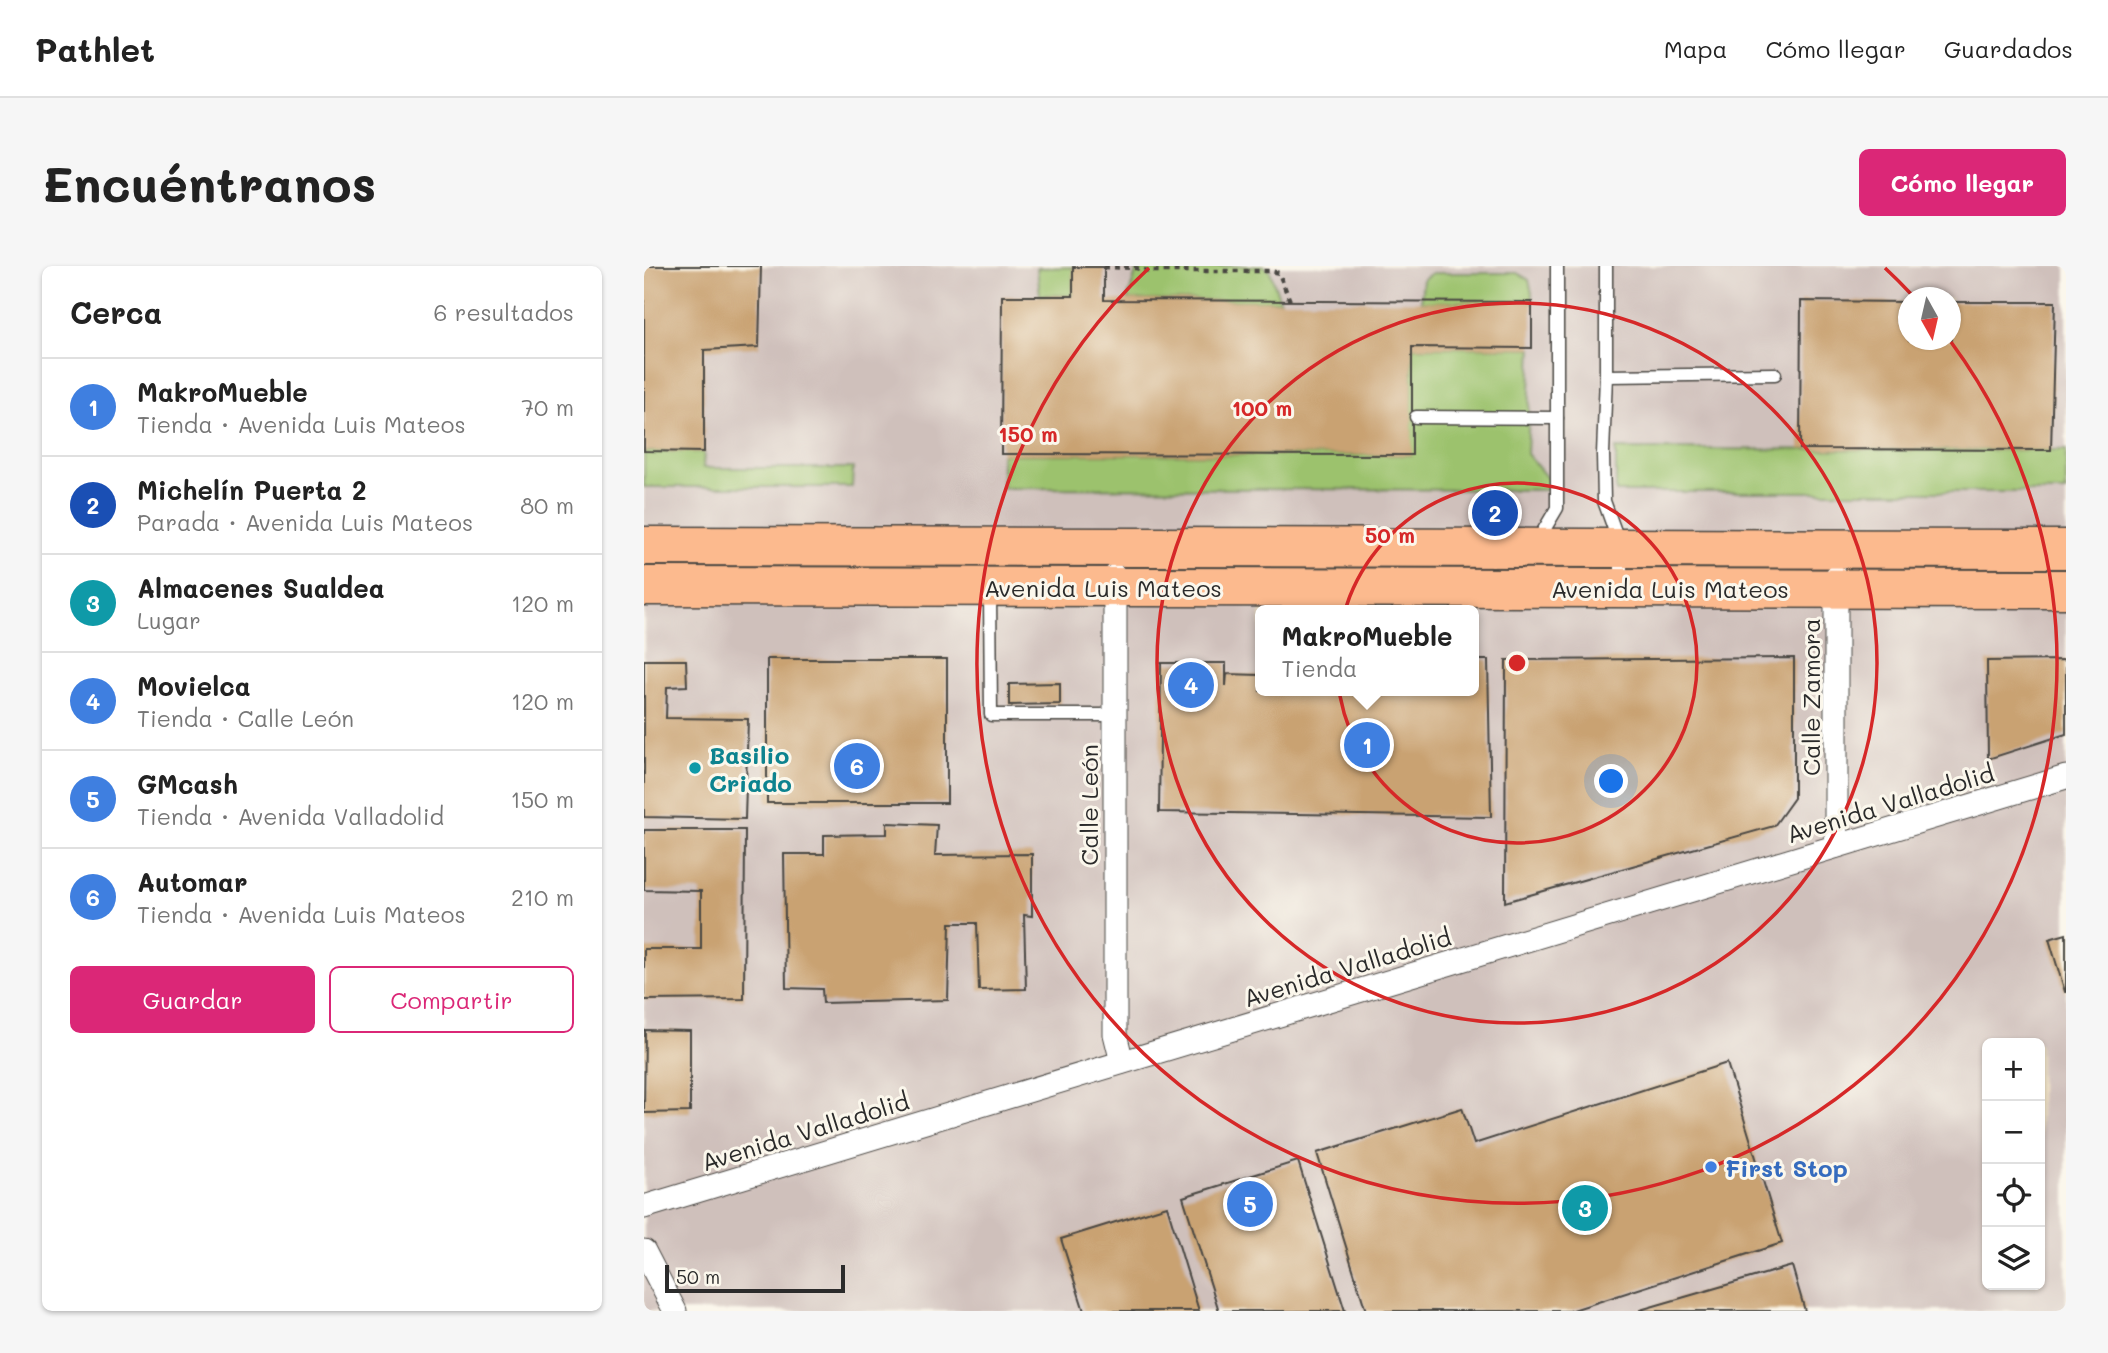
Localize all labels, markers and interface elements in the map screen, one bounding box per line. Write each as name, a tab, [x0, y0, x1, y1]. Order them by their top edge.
text: Pathlet	[35, 27, 155, 70]
text: Mapa	[1664, 33, 1728, 64]
text: Cómo llegar	[1766, 33, 1906, 64]
text: Guardados	[1944, 33, 2073, 64]
button: Cómo llegar	[1859, 149, 2066, 216]
text: Encuéntranos	[42, 151, 376, 214]
north arrow	[1898, 287, 1961, 350]
text: Cerca	[70, 292, 162, 332]
text: 6 resultados	[434, 297, 574, 327]
text: MakroMueble	[137, 375, 308, 409]
text: 1	[88, 392, 98, 422]
text: 70 m	[521, 392, 574, 422]
text: 100 m	[1232, 394, 1292, 421]
text: Tienda · Avenida Luis Mateos	[137, 409, 466, 439]
text: 150 m	[998, 420, 1058, 447]
text: Michelín Puerta 2	[137, 473, 366, 507]
pin: 2	[1472, 487, 1518, 539]
text: 2	[87, 490, 99, 520]
text: 80 m	[520, 490, 574, 520]
text: Parada · Avenida Luis Mateos	[137, 507, 473, 537]
text: 50 m	[1365, 521, 1415, 548]
text: Almacenes Sualdea	[137, 571, 385, 605]
street label: Avenida Luis Mateos	[984, 572, 1222, 603]
street label: Avenida Luis Mateos	[1551, 573, 1789, 604]
text: 3	[86, 588, 100, 618]
text: 120 m	[511, 588, 574, 618]
text: Lugar	[137, 605, 201, 635]
popup	[1255, 605, 1479, 696]
street label: Calle Zamora	[1795, 618, 1826, 776]
text: MakroMueble	[1282, 619, 1452, 653]
centre of rings	[1505, 651, 1529, 675]
text: Tienda	[1282, 653, 1357, 683]
pin: 4	[1168, 659, 1214, 711]
text: Movielca	[137, 669, 251, 703]
text: 4	[86, 686, 100, 716]
text: 120 m	[511, 686, 574, 716]
text: Tienda · Calle León	[137, 703, 354, 733]
pin: 1	[1344, 719, 1390, 771]
place label: Basilio Criado	[709, 739, 792, 798]
pin: 6	[834, 740, 880, 792]
street label: Calle León	[1073, 744, 1104, 866]
street label: Avenida Valladolid	[1782, 757, 1998, 849]
marker: Basilio Criado	[687, 760, 703, 776]
your location	[1594, 764, 1628, 798]
text: GMcash	[137, 767, 238, 801]
text: 5	[86, 784, 100, 814]
text: 150 m	[510, 784, 574, 814]
text: Tienda · Avenida Valladolid	[137, 801, 444, 831]
text: Automar	[137, 865, 248, 899]
text: 6	[86, 882, 100, 912]
text: 210 m	[511, 882, 574, 912]
text: Tienda · Avenida Luis Mateos	[137, 899, 466, 929]
street label: Avenida Valladolid	[1239, 921, 1455, 1013]
button: Guardar	[70, 966, 315, 1033]
button: Compartir	[329, 966, 574, 1033]
map controls	[1982, 1038, 2045, 1290]
button: +	[1982, 1038, 2045, 1101]
street label: Avenida Valladolid	[697, 1085, 913, 1177]
button: −	[1982, 1101, 2045, 1164]
place label: First Stop	[1725, 1152, 1848, 1183]
marker: First Stop	[1703, 1159, 1719, 1175]
button: locate	[1982, 1164, 2045, 1227]
pin: 5	[1227, 1178, 1273, 1230]
pin: 3	[1562, 1182, 1608, 1234]
button: layers	[1982, 1227, 2045, 1290]
scale bar	[665, 1262, 845, 1294]
text: 50 m	[676, 1264, 720, 1289]

